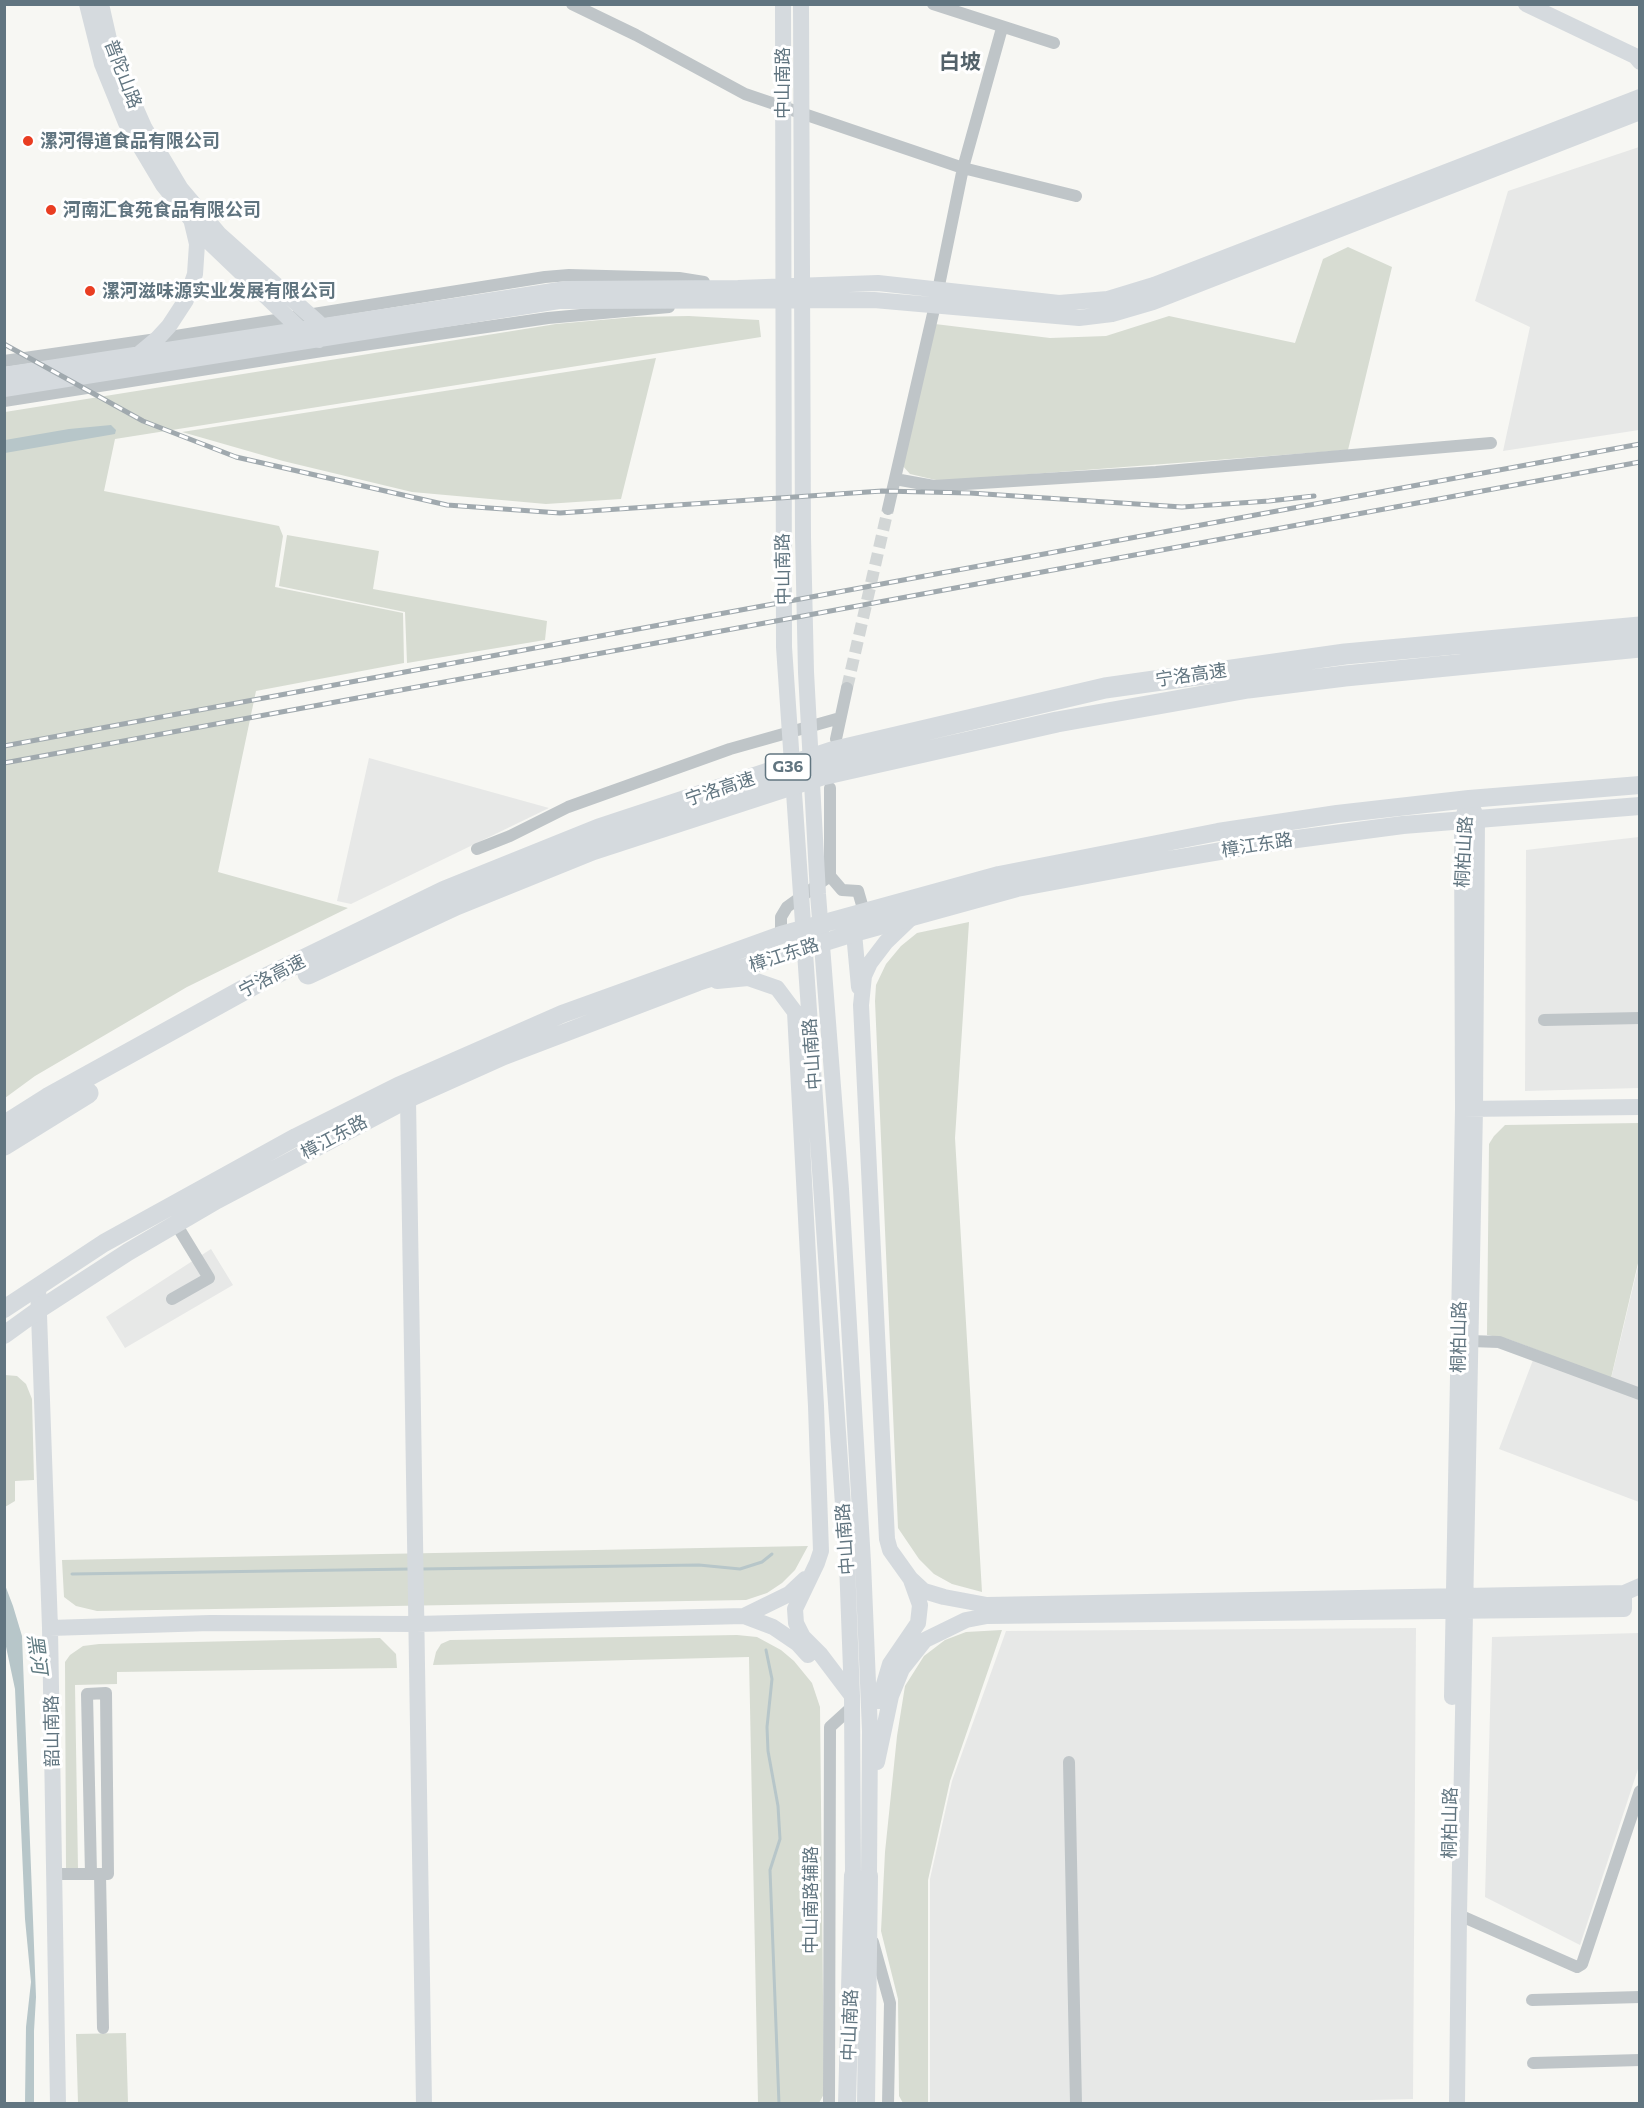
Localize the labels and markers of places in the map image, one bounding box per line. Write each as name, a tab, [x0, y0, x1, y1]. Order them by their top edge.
place label: 漯河得道食品有限公司	[40, 130, 220, 152]
marker: 漯河得道食品有限公司	[21, 134, 35, 148]
place label: 河南汇食苑食品有限公司	[63, 199, 261, 221]
marker: 河南汇食苑食品有限公司	[44, 203, 58, 217]
place label: 漯河滋味源实业发展有限公司	[102, 280, 336, 302]
marker: 漯河滋味源实业发展有限公司	[83, 284, 97, 298]

